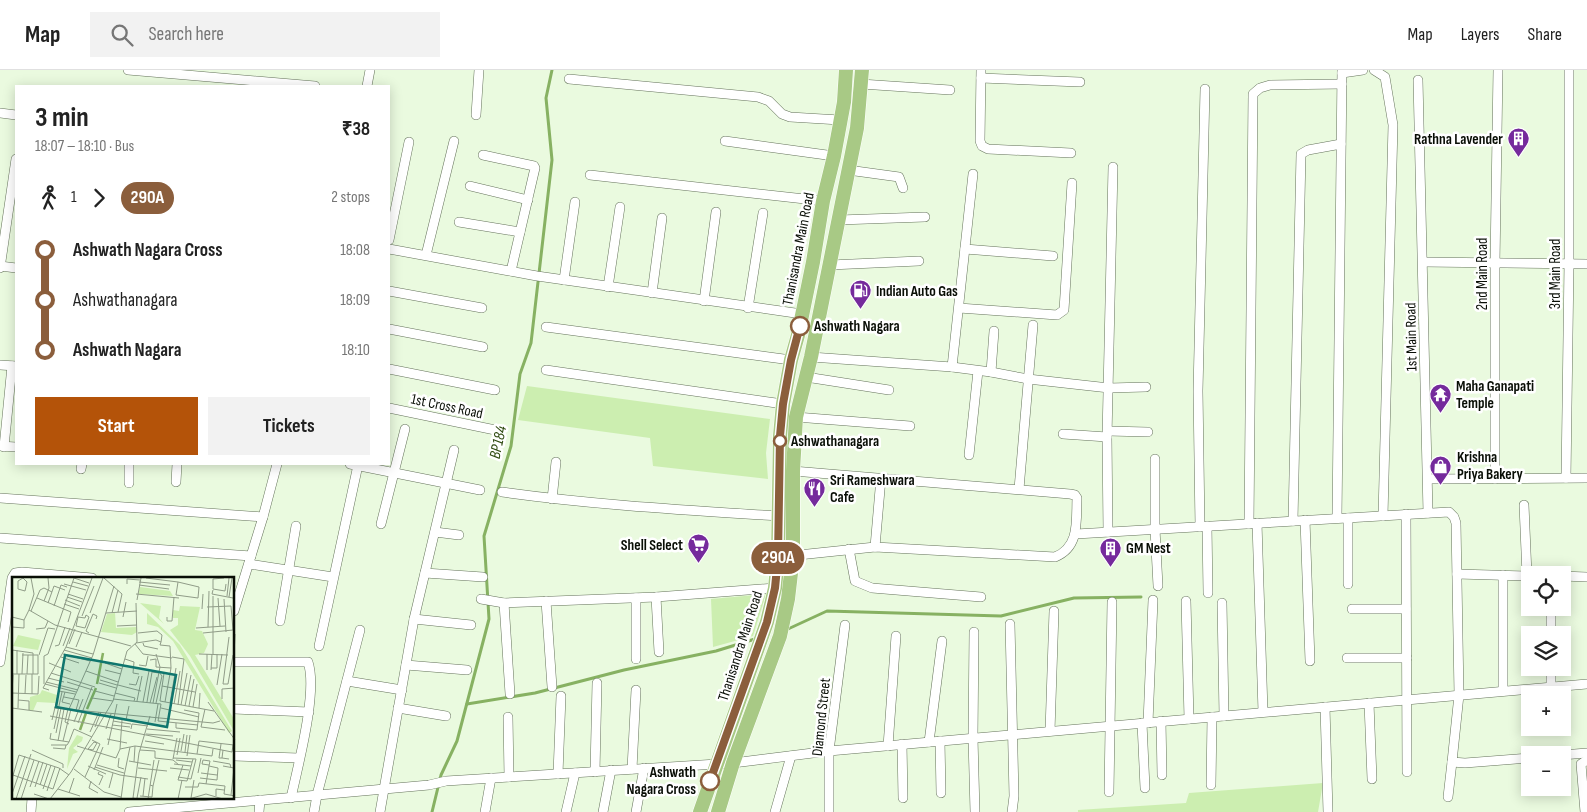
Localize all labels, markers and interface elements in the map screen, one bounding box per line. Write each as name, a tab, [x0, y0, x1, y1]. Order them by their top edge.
search box	[90, 12, 440, 57]
text: Map	[25, 20, 60, 49]
icon: search	[108, 21, 136, 49]
text: Search here	[148, 23, 224, 46]
text: Map	[1408, 24, 1433, 45]
text: Layers	[1461, 24, 1500, 45]
text: Share	[1528, 24, 1562, 45]
text: 3 min	[35, 101, 89, 134]
text: ₹38	[342, 118, 370, 141]
building icon: Rathna Lavender	[1507, 127, 1531, 158]
place label: Rathna Lavender	[1414, 130, 1503, 149]
text: 18:07 – 18:10 · Bus	[35, 137, 134, 156]
icon: walk	[35, 184, 63, 212]
icon: forward	[85, 184, 113, 212]
text: 290A	[131, 187, 164, 208]
text: 1	[71, 188, 77, 207]
text: 2 stops	[331, 188, 370, 207]
street label: Thanisandra Main Road	[778, 191, 819, 307]
street label: 2nd Main Road	[1473, 238, 1492, 310]
text: Ashwath Nagara Cross	[73, 239, 222, 262]
street label: 3rd Main Road	[1546, 239, 1565, 309]
text: 18:08	[340, 241, 370, 260]
fuel station icon: Indian Auto Gas	[848, 279, 872, 310]
place label: Indian Auto Gas	[876, 282, 958, 301]
text: Ashwathanagara	[73, 289, 178, 312]
text: 18:09	[340, 291, 370, 310]
street label: 1st Main Road	[1401, 302, 1422, 372]
marker: Ashwath Nagara	[790, 316, 810, 336]
place label: Ashwath Nagara	[813, 317, 900, 336]
text: Ashwath Nagara	[73, 339, 181, 362]
text: 18:10	[342, 341, 370, 360]
place label: Maha Ganapati Temple	[1456, 377, 1534, 413]
temple icon: Maha Ganapati Temple	[1428, 383, 1452, 414]
street label: 1st Cross Road	[409, 390, 485, 423]
button: Start	[35, 397, 198, 455]
button: Tickets	[208, 397, 370, 455]
water label: BP184	[486, 424, 511, 461]
place label: Ashwathanagara	[790, 432, 879, 451]
marker: Ashwathanagara	[773, 434, 787, 448]
place label: Krishna Priya Bakery	[1457, 448, 1524, 484]
shop icon: Krishna Priya Bakery	[1429, 454, 1453, 485]
place label: Sri Rameshwara Cafe	[830, 471, 915, 507]
restaurant icon: Sri Rameshwara Cafe	[802, 477, 826, 508]
supermarket icon: Shell Select	[687, 533, 711, 564]
place label: Shell Select	[621, 536, 683, 555]
building icon: GM Nest	[1098, 536, 1122, 567]
place label: GM Nest	[1126, 539, 1171, 558]
line badge: 290A	[743, 542, 813, 574]
text: 290A	[761, 547, 795, 568]
map controls	[1521, 566, 1571, 796]
button: locate	[1521, 566, 1571, 616]
inset map	[12, 577, 235, 800]
street label: Thanisandra Main Road	[714, 589, 767, 704]
button: layers	[1521, 626, 1571, 676]
street label: Diamond Street	[808, 677, 835, 757]
button: +	[1521, 686, 1571, 736]
button: −	[1521, 746, 1571, 796]
place label: Ashwath Nagara Cross	[627, 763, 696, 799]
marker: Ashwath Nagara Cross	[700, 771, 720, 791]

